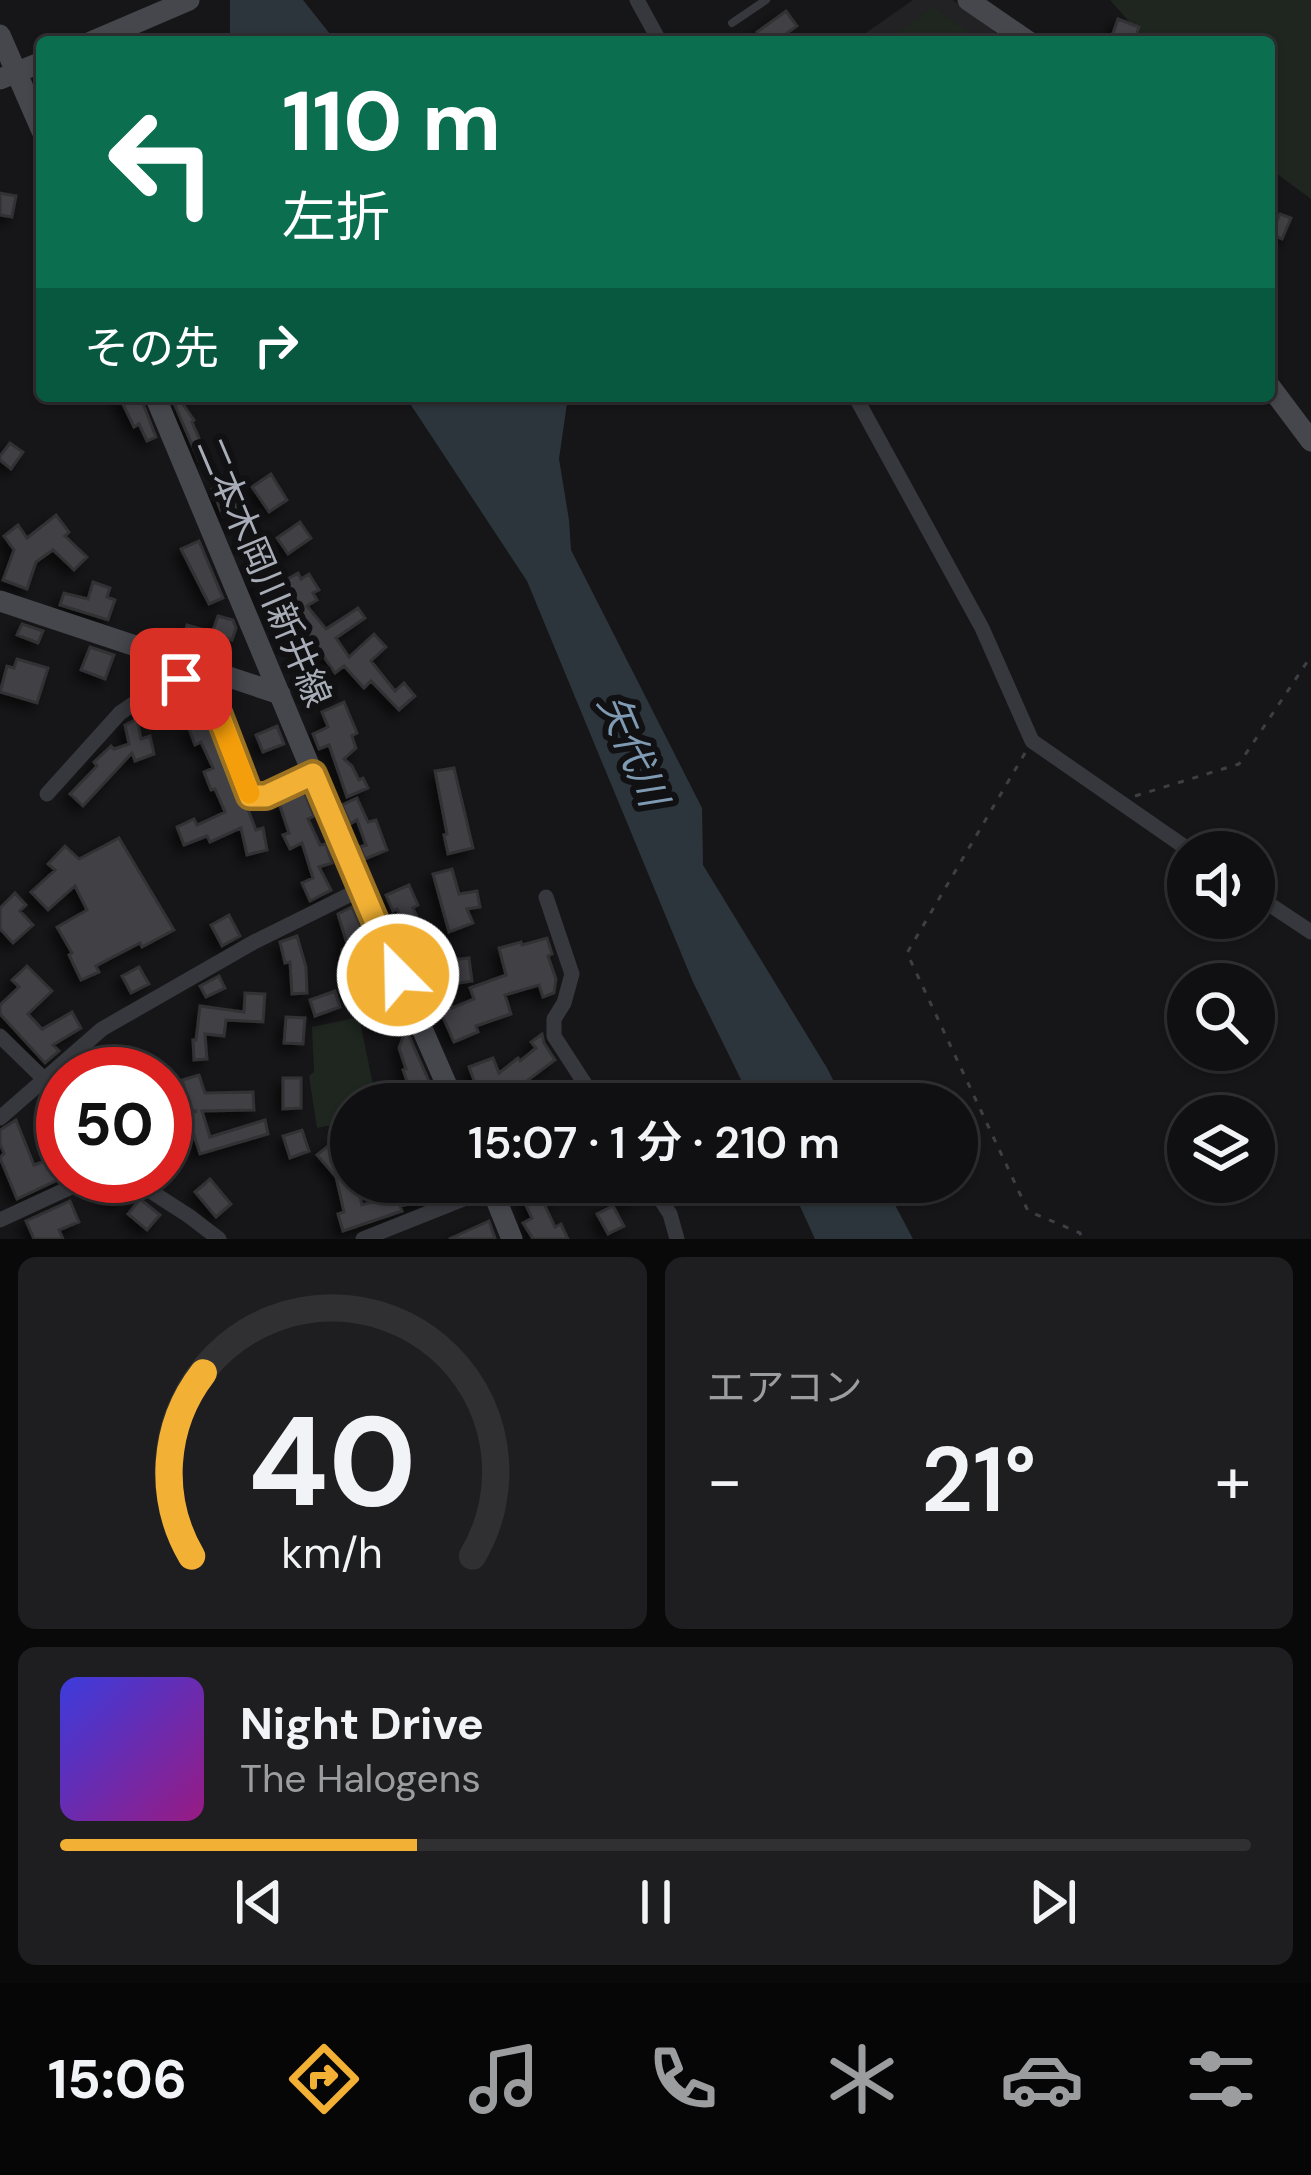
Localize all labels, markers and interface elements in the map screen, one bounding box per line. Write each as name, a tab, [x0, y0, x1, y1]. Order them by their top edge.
text: 110 m	[282, 67, 501, 176]
icon: left	[84, 84, 240, 240]
text: 左折	[282, 182, 390, 253]
icon: right	[243, 312, 309, 378]
text: その先	[84, 319, 219, 378]
street label: 二本木岡川新井線	[186, 430, 342, 714]
pin	[130, 628, 232, 730]
icon: arrive	[148, 646, 214, 712]
water label: 矢代川	[587, 686, 681, 817]
map controls	[1167, 831, 1275, 1203]
button: sound	[1167, 831, 1275, 939]
position arrow	[335, 912, 461, 1038]
button: search	[1167, 963, 1275, 1071]
speed limit sign: 50	[36, 1047, 192, 1203]
button: layers	[1167, 1095, 1275, 1203]
text: 15:07 · 1 分 · 210 m	[468, 1113, 840, 1172]
text: エアコン	[707, 1362, 863, 1413]
text: 40	[248, 1381, 417, 1544]
text: 21°	[921, 1422, 1036, 1539]
text: −	[707, 1438, 743, 1523]
text: +	[1215, 1438, 1251, 1523]
text: km/h	[282, 1525, 383, 1581]
text: Night Drive	[240, 1694, 484, 1753]
text: The Halogens	[240, 1753, 481, 1804]
icon: previous	[226, 1869, 292, 1935]
icon: pause	[623, 1869, 689, 1935]
icon: next	[1020, 1869, 1086, 1935]
icon: directions	[282, 2037, 366, 2121]
icon: music	[462, 2037, 546, 2121]
icon: phone	[641, 2037, 725, 2121]
icon: climate	[820, 2037, 904, 2121]
icon: car	[1000, 2037, 1084, 2121]
icon: filters	[1179, 2037, 1263, 2121]
text: 15:06	[48, 2044, 187, 2115]

